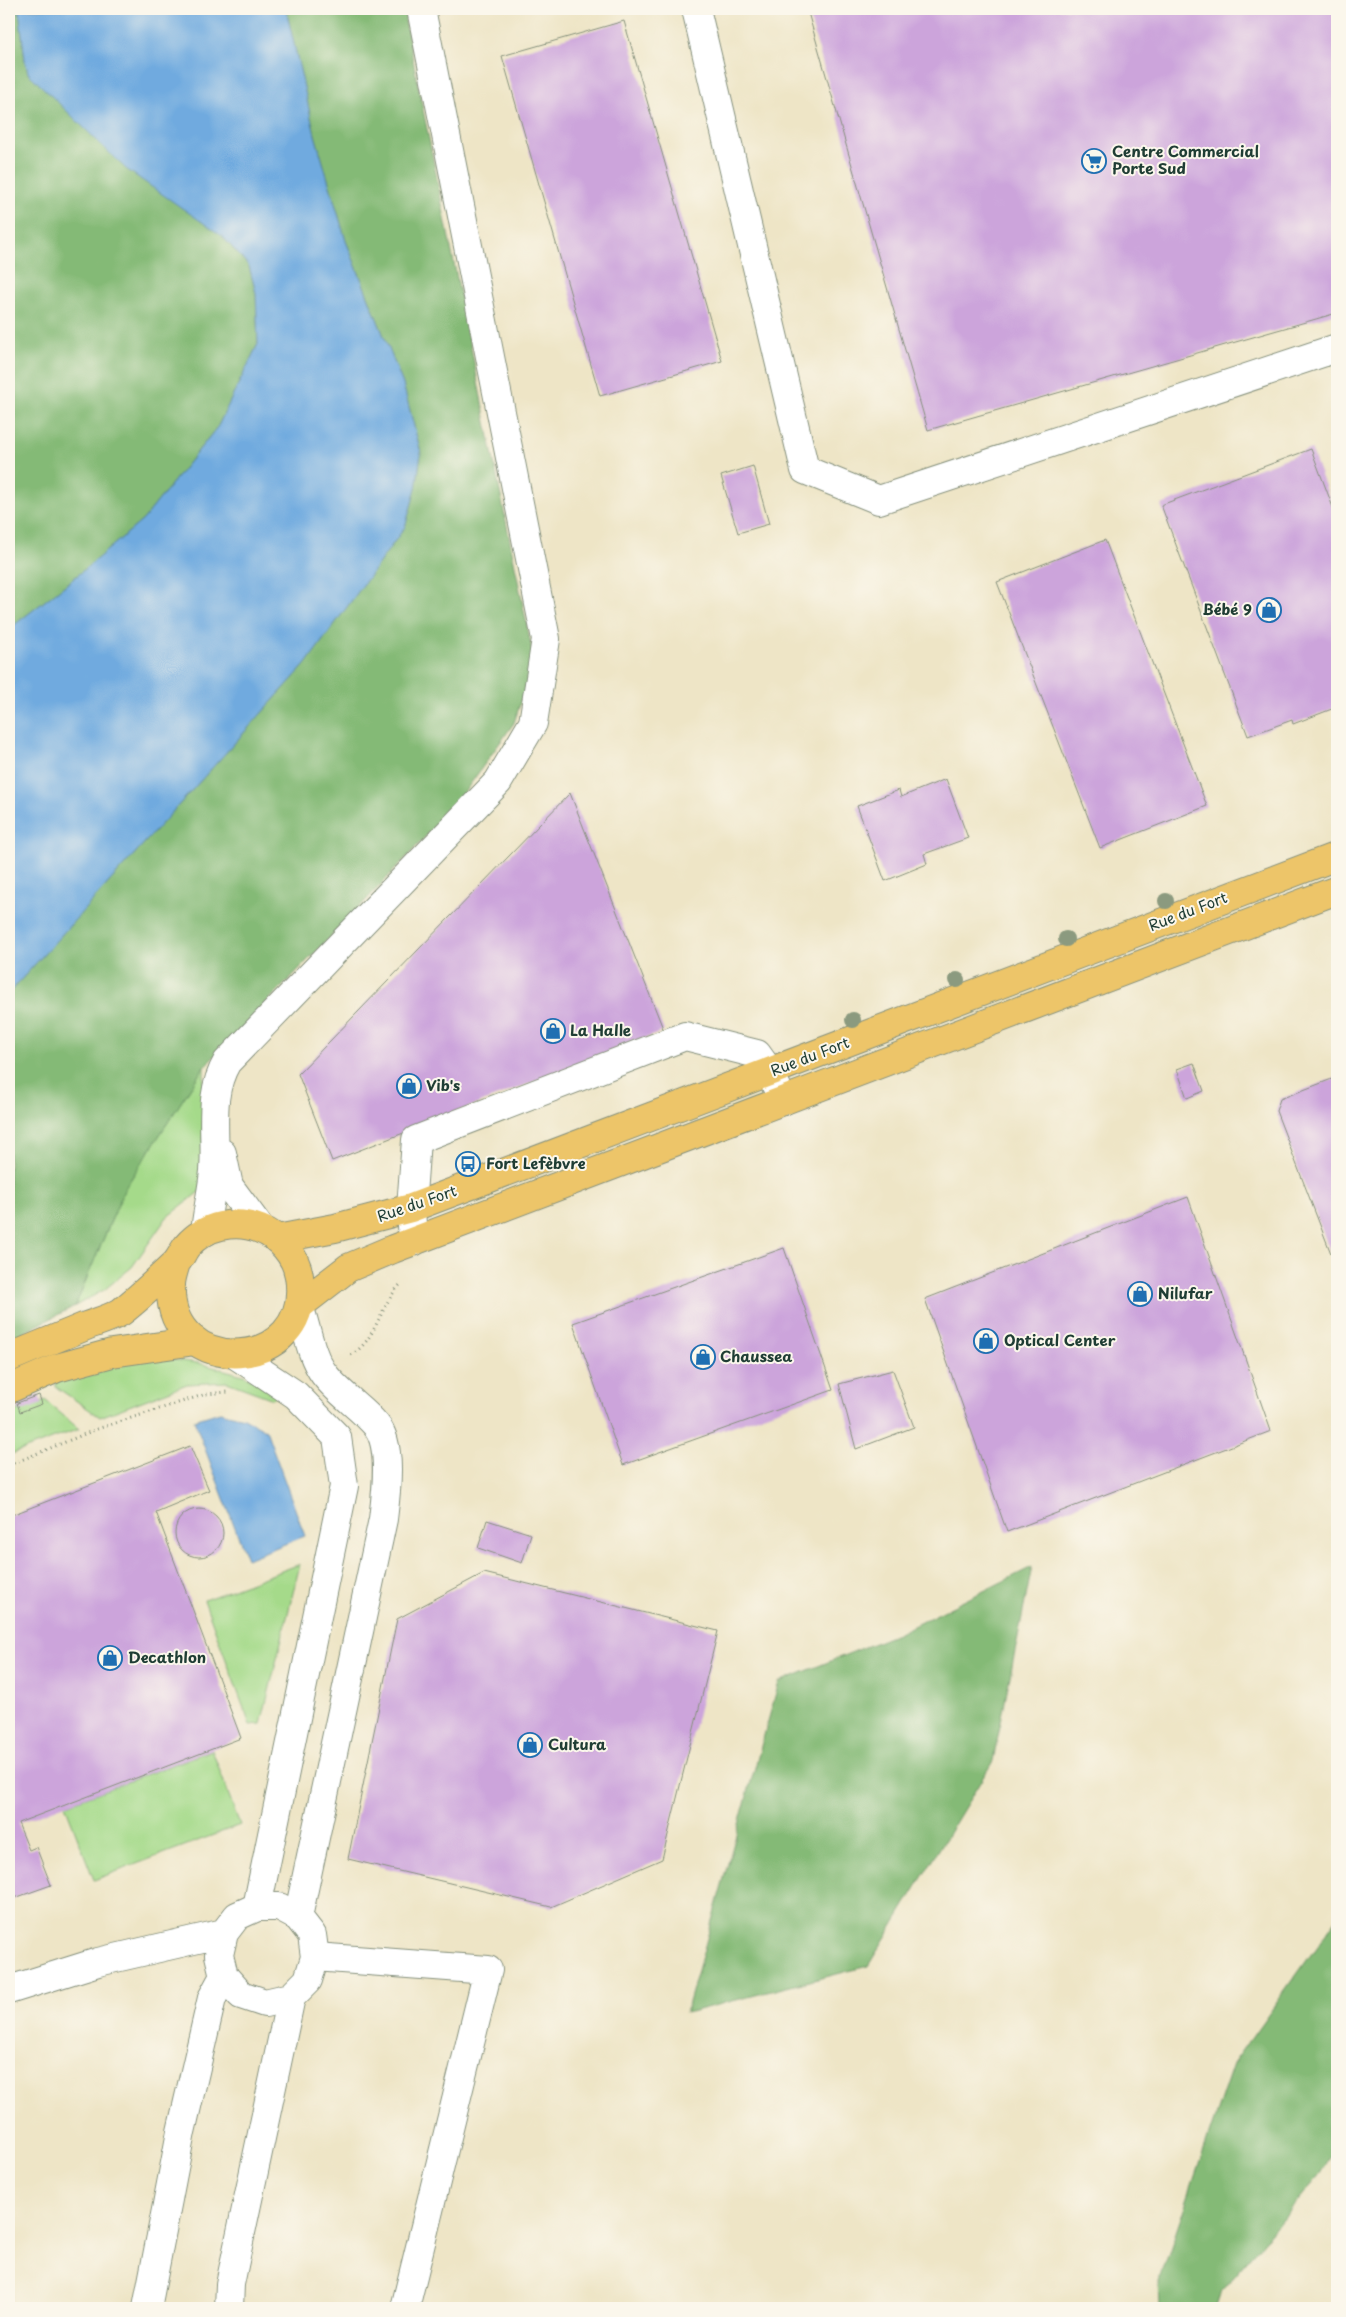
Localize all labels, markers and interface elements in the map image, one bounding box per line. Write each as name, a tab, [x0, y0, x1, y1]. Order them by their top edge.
place label: Centre Commercial Porte Sud	[1112, 139, 1259, 179]
supermarket icon: Centre Commercial Porte Sud	[1081, 148, 1107, 174]
place label: Bébé 9	[1203, 597, 1252, 620]
shop icon: Bébé 9	[1256, 597, 1282, 623]
street label: Rue du Fort	[1145, 885, 1230, 936]
shop icon: La Halle	[540, 1018, 566, 1044]
place label: La Halle	[570, 1018, 631, 1041]
street label: Rue du Fort	[767, 1030, 852, 1081]
shop icon: Vib's	[396, 1073, 422, 1099]
place label: Vib's	[426, 1073, 460, 1096]
bus stop icon: Fort Lefèbvre	[455, 1151, 481, 1177]
place label: Fort Lefèbvre	[486, 1151, 586, 1174]
street label: Rue du Fort	[374, 1178, 459, 1227]
shop icon: Nilufar	[1127, 1281, 1153, 1307]
place label: Nilufar	[1158, 1281, 1213, 1304]
shop icon: Optical Center	[973, 1328, 999, 1354]
place label: Optical Center	[1004, 1328, 1116, 1351]
shop icon: Chaussea	[690, 1344, 716, 1370]
place label: Chaussea	[720, 1344, 792, 1367]
shop icon: Decathlon	[97, 1645, 123, 1671]
place label: Decathlon	[128, 1645, 206, 1668]
shop icon: Cultura	[517, 1732, 543, 1758]
place label: Cultura	[548, 1732, 607, 1755]

